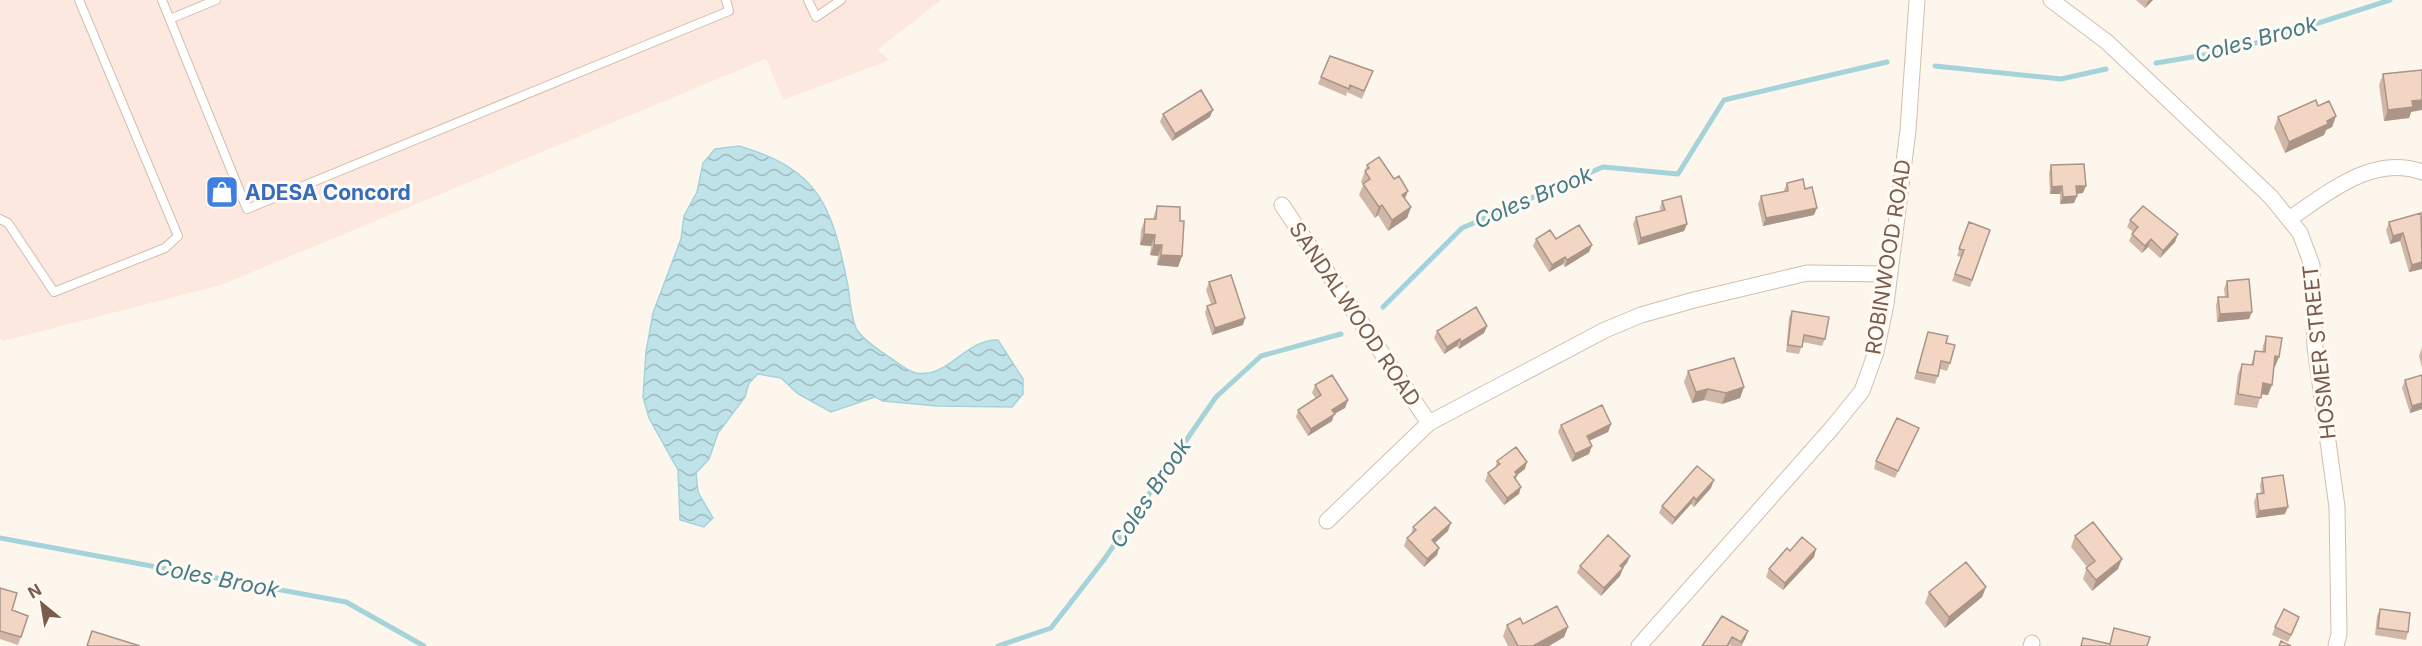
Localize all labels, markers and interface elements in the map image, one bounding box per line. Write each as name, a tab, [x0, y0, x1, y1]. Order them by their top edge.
water label: Coles Brook	[2192, 10, 2321, 68]
street label: ROBINWOOD ROAD	[1860, 158, 1916, 356]
water label: Coles Brook	[1470, 160, 1597, 234]
shop icon: ADESA Concord	[204, 174, 240, 210]
place label: ADESA Concord	[245, 180, 411, 205]
street label: SANDALWOOD ROAD	[1284, 217, 1426, 411]
street label: HOSMER STREET	[2297, 263, 2341, 441]
water label: Coles Brook	[1104, 433, 1196, 552]
water label: Coles Brook	[153, 553, 282, 603]
north arrow	[12, 574, 72, 634]
text: N	[24, 579, 45, 603]

